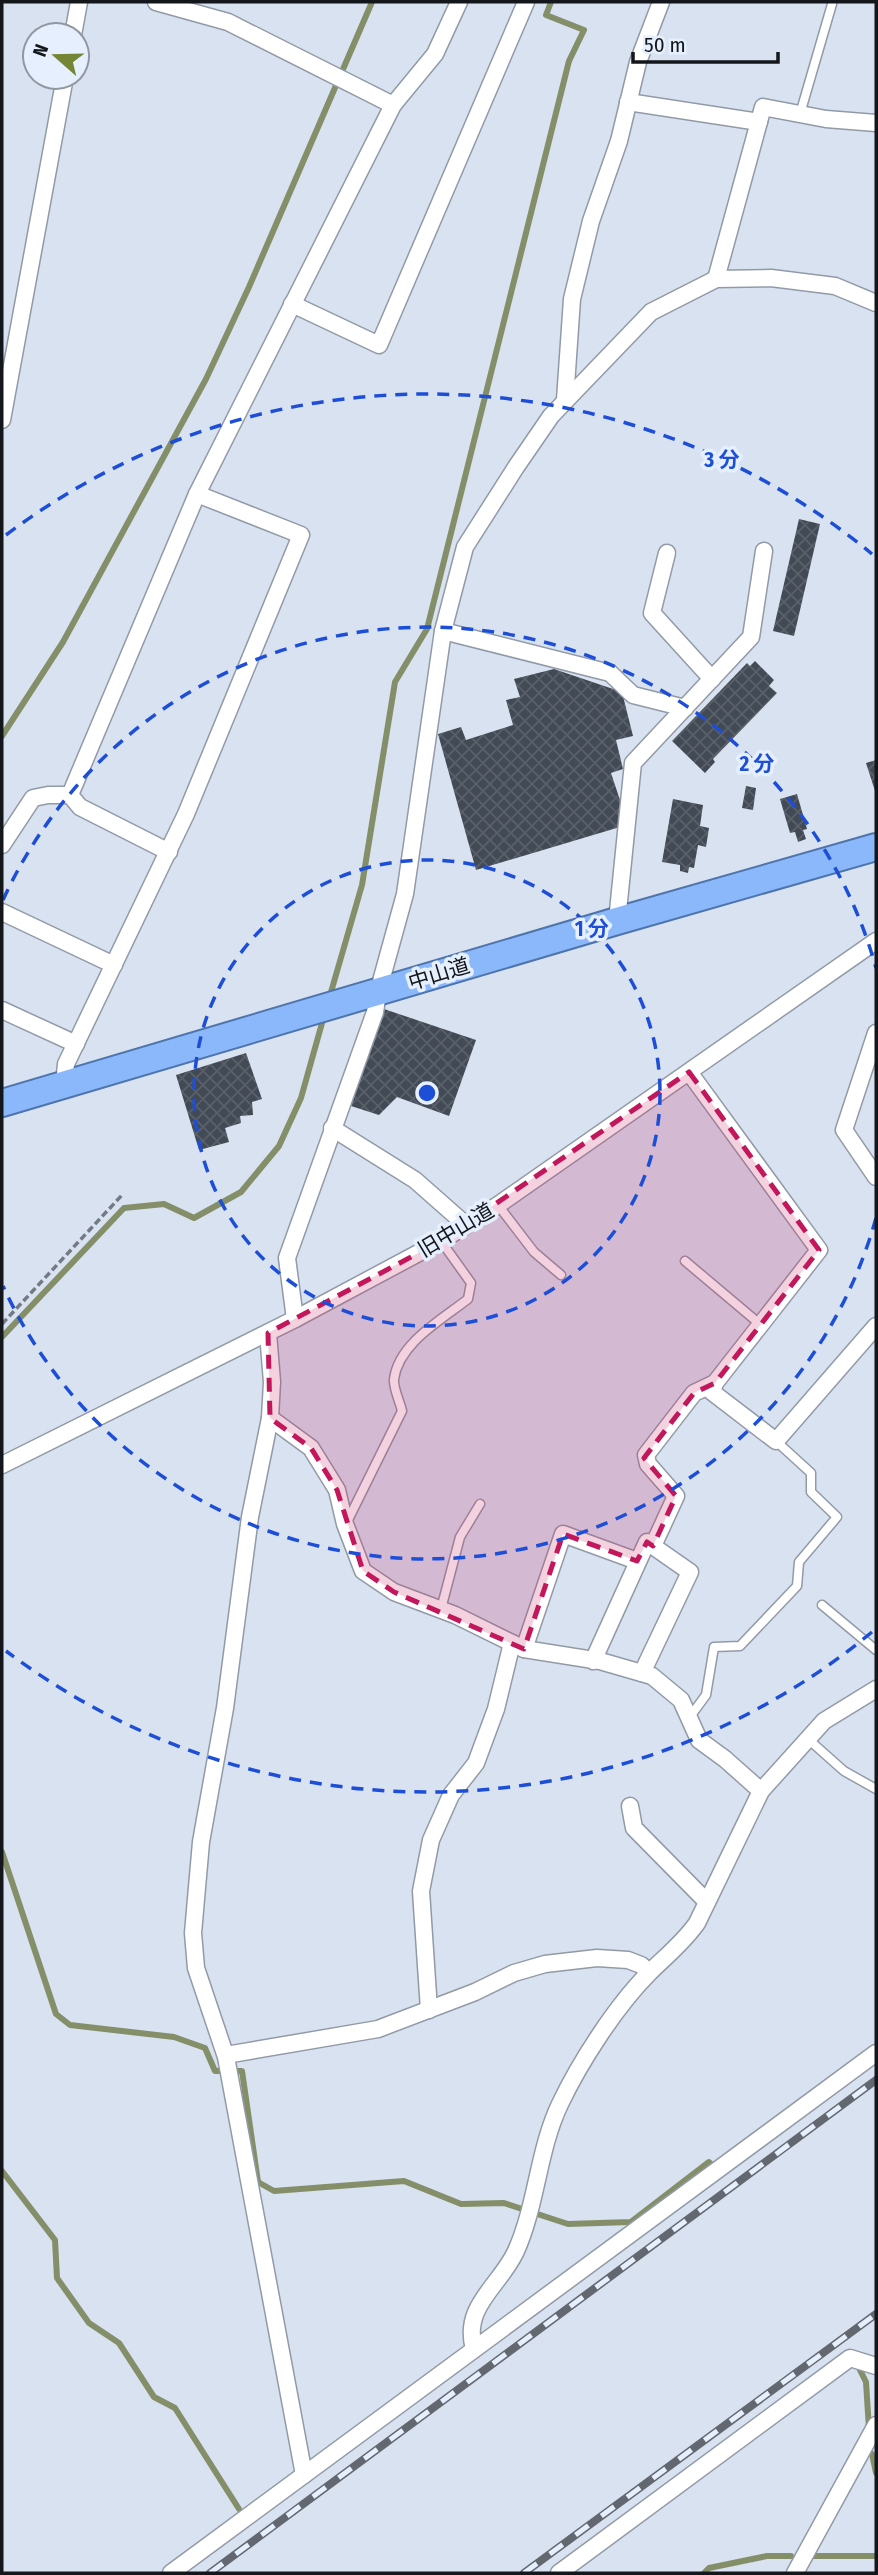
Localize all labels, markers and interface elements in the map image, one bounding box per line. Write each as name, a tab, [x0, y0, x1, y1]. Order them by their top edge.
north arrow	[21, 21, 91, 91]
scale bar	[633, 21, 778, 65]
text: 50 m	[644, 32, 686, 58]
text: N	[28, 41, 53, 60]
text: 3 分	[703, 447, 740, 473]
text: 2 分	[738, 751, 775, 777]
text: 1 分	[575, 916, 609, 942]
street label: 中山道	[405, 952, 473, 996]
centre of rings	[415, 1081, 439, 1105]
street label: 旧中山道	[413, 1197, 499, 1263]

